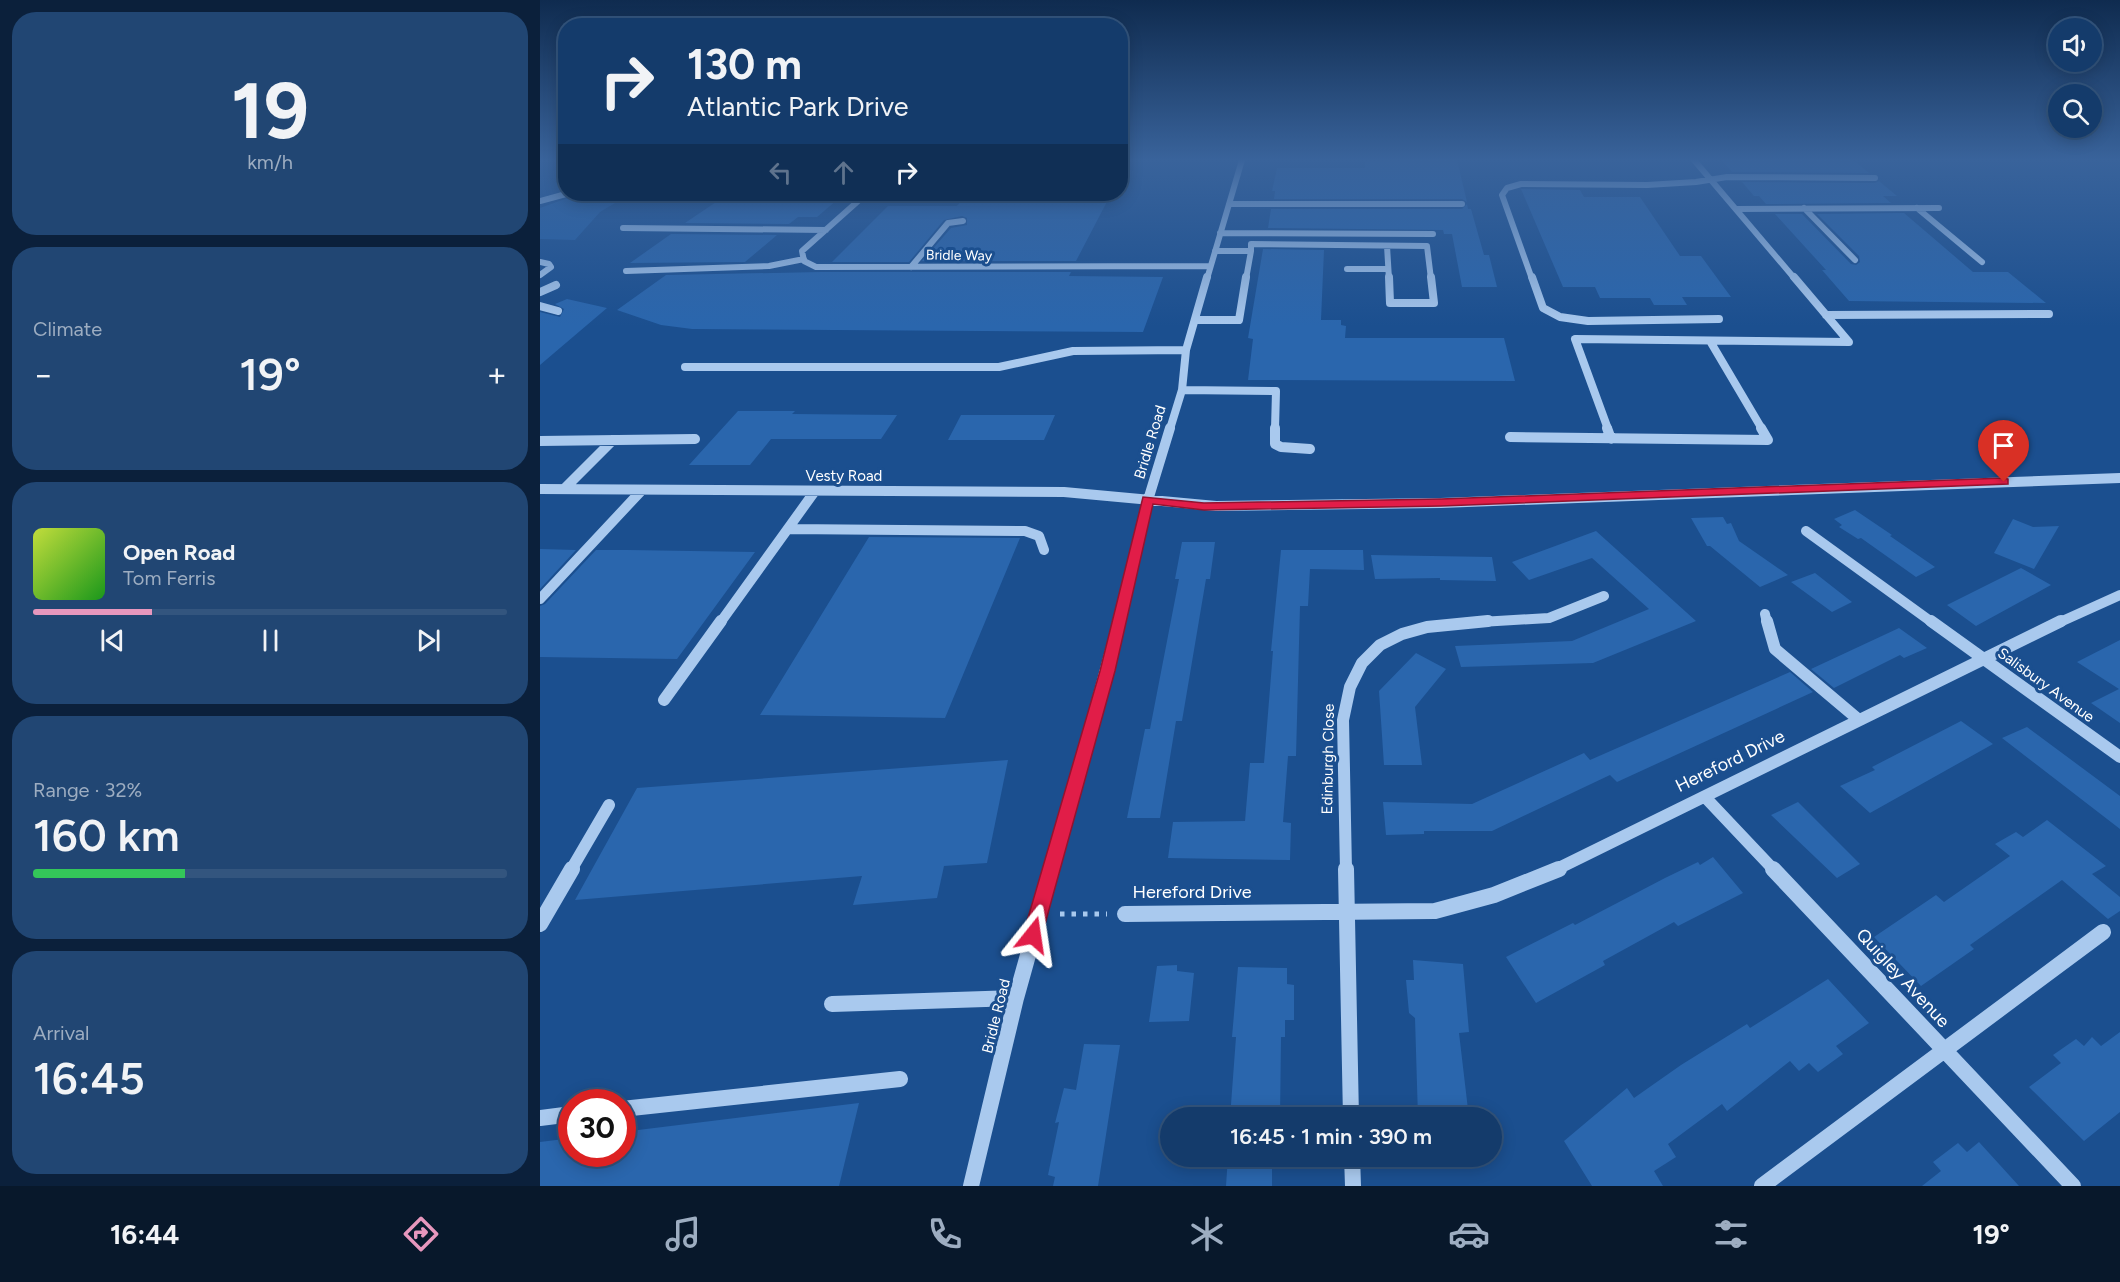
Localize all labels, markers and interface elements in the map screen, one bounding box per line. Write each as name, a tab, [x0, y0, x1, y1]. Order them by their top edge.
map controls	[2048, 18, 2102, 138]
button: sound	[2048, 18, 2102, 72]
text: 130 m	[687, 39, 802, 90]
icon: right	[588, 42, 666, 120]
text: 19	[231, 64, 309, 158]
button: search	[2048, 84, 2102, 138]
text: Atlantic Park Drive	[687, 90, 908, 123]
text: km/h	[247, 150, 293, 174]
icon: left	[764, 156, 797, 189]
icon: ahead	[827, 156, 860, 189]
icon: right	[890, 156, 923, 189]
street label: Bridle Way	[926, 246, 993, 265]
text: Climate	[33, 317, 102, 341]
text: 19°	[239, 347, 301, 401]
text: −	[33, 355, 54, 394]
text: +	[486, 355, 507, 394]
street label: Bridle Road	[1130, 403, 1170, 481]
pin	[1978, 420, 2029, 482]
icon: arrive	[1987, 429, 2020, 462]
street label: Vesty Road	[806, 467, 882, 485]
text: Open Road	[123, 539, 235, 566]
text: Tom Ferris	[123, 566, 216, 590]
icon: previous	[96, 624, 129, 657]
icon: pause	[254, 624, 287, 657]
icon: next	[412, 624, 445, 657]
street label: Salisbury Avenue	[1994, 644, 2098, 726]
street label: Edinburgh Close	[1318, 704, 1338, 814]
street label: Hereford Drive	[1672, 725, 1788, 797]
text: Range · 32%	[33, 778, 142, 802]
text: 160 km	[33, 808, 180, 862]
street label: Hereford Drive	[1133, 881, 1252, 903]
position arrow	[1001, 903, 1065, 967]
street label: Quigley Avenue	[1852, 924, 1955, 1032]
street label: Bridle Road	[978, 977, 1014, 1055]
text: Arrival	[33, 1021, 89, 1045]
text: 16:45	[33, 1051, 145, 1105]
speed limit sign: 30	[558, 1089, 636, 1167]
text: 16:45 · 1 min · 390 m	[1230, 1123, 1432, 1150]
icon: directions	[400, 1213, 442, 1255]
icon: music	[662, 1213, 704, 1255]
icon: phone	[924, 1213, 966, 1255]
icon: climate	[1186, 1213, 1228, 1255]
icon: car	[1448, 1213, 1490, 1255]
icon: filters	[1710, 1213, 1752, 1255]
text: 16:44	[110, 1218, 179, 1251]
text: 19°	[1973, 1218, 2010, 1251]

